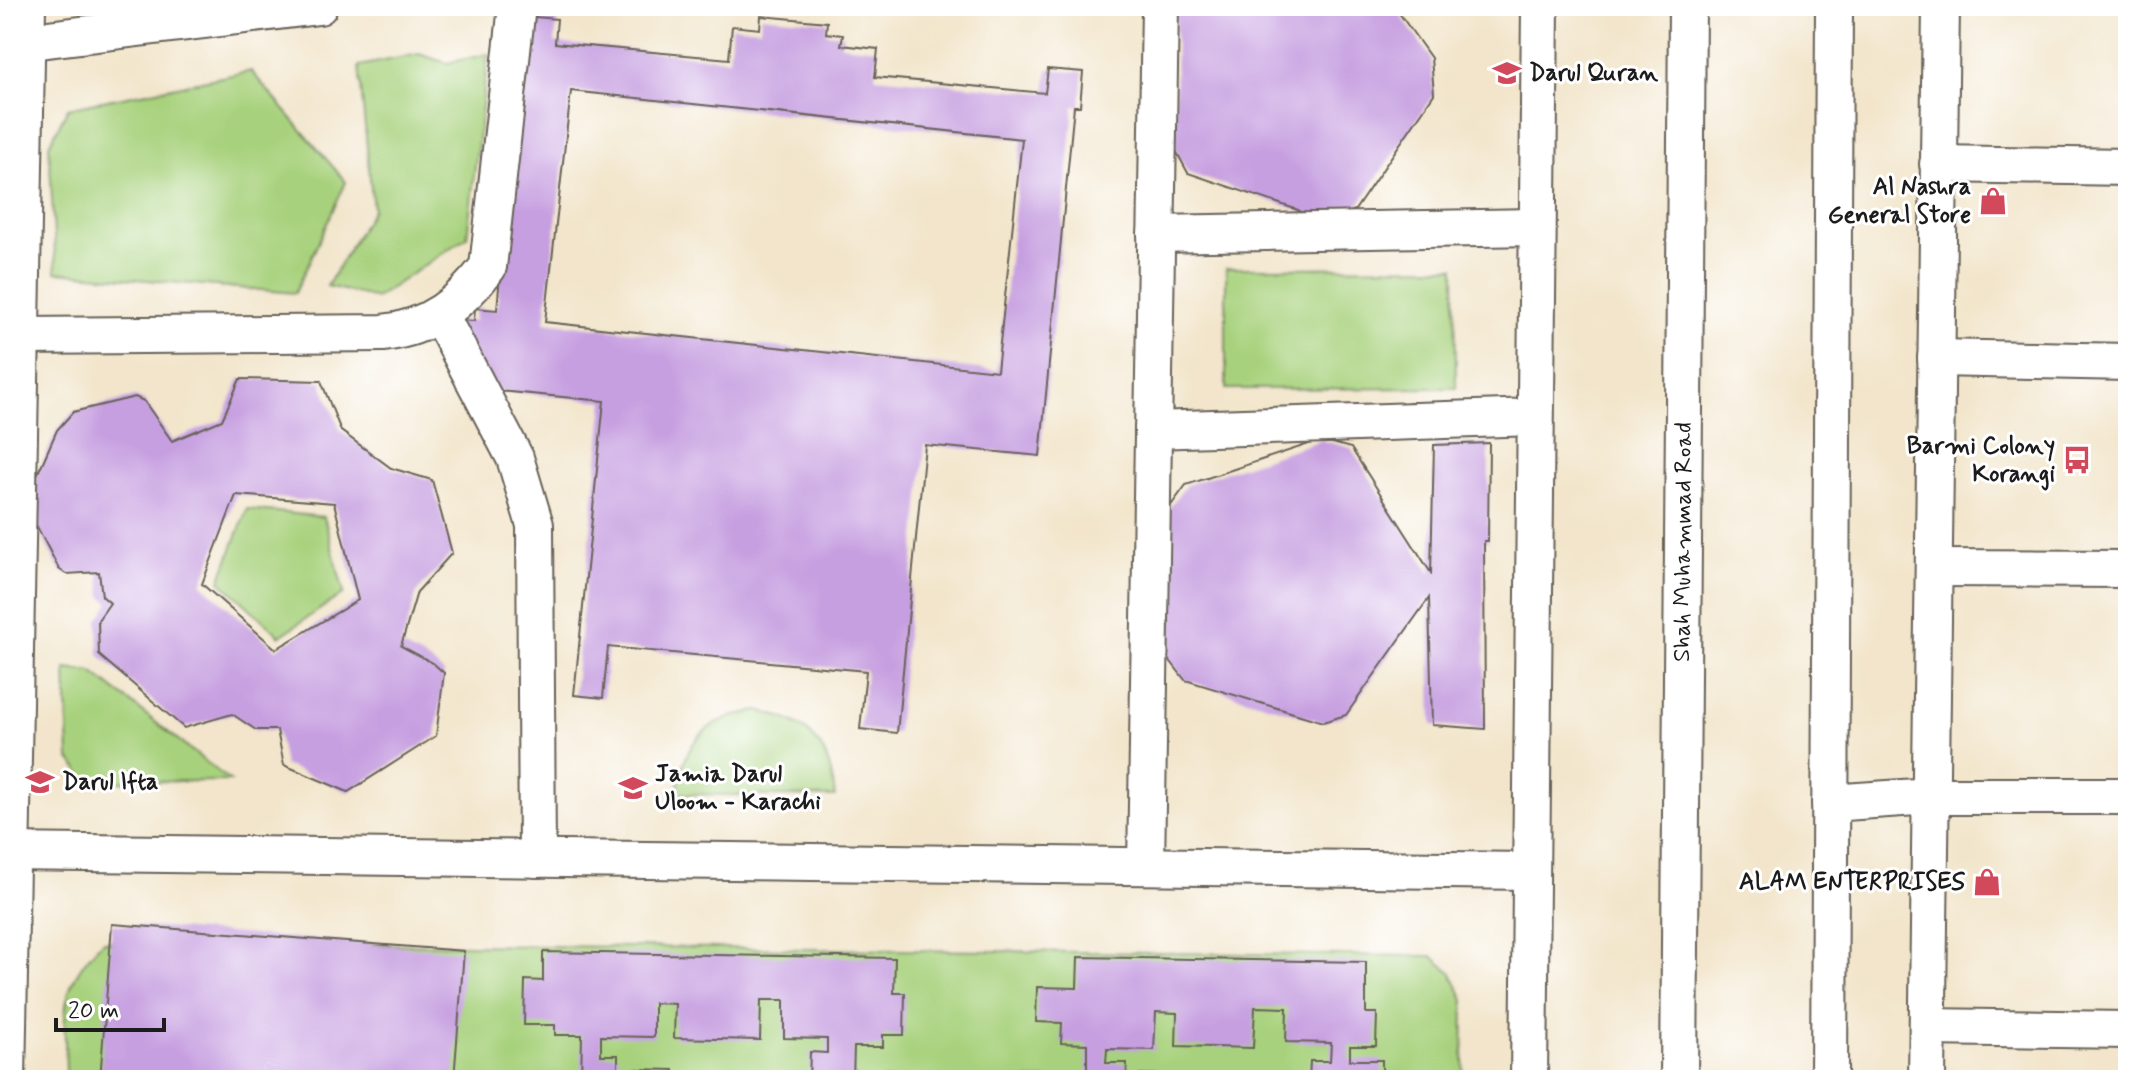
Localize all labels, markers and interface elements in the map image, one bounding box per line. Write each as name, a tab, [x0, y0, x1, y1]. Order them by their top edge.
school or university icon: Darul Quran	[1492, 58, 1522, 88]
place label: Darul Quran	[1529, 58, 1658, 89]
place label: Al Nashra General Store	[1828, 172, 1971, 231]
shop icon: Al Nashra General Store	[1978, 186, 2008, 216]
street label: Shah Muhammad Road	[1667, 422, 1699, 662]
place label: Barmi Colony Korangi	[1907, 431, 2055, 491]
bus stop icon: Barmi Colony Korangi	[2062, 445, 2092, 475]
place label: Jamia Darul Uloom - Karachi	[655, 759, 821, 818]
school or university icon: Darul Ifta	[25, 767, 55, 797]
place label: Darul Ifta	[62, 767, 158, 798]
school or university icon: Jamia Darul Uloom - Karachi	[618, 773, 648, 803]
place label: ALAM ENTERPRISES	[1739, 867, 1966, 898]
shop icon: ALAM ENTERPRISES	[1972, 867, 2002, 897]
scale bar	[56, 982, 164, 1032]
text: 20 m	[68, 996, 119, 1027]

